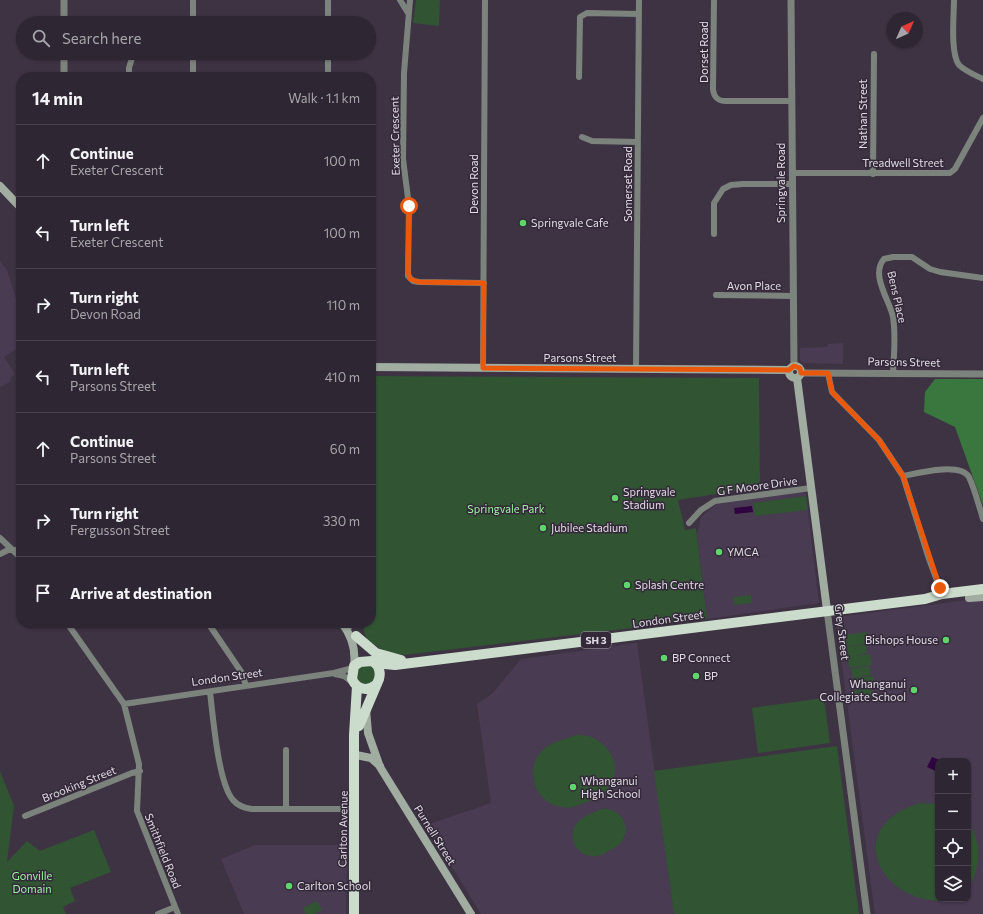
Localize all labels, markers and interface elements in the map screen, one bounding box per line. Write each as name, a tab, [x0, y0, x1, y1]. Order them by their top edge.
north arrow	[887, 12, 923, 48]
search box	[16, 16, 376, 60]
street label: Dorset Road	[697, 21, 710, 83]
icon: search	[30, 27, 52, 49]
text: Search here	[62, 29, 141, 47]
street label: Nathan Street	[856, 78, 869, 149]
text: 14 min	[32, 88, 83, 109]
text: Walk · 1.1 km	[288, 90, 360, 106]
street label: Exeter Crescent	[387, 96, 402, 176]
street label: Springvale Road	[774, 143, 787, 223]
text: Continue	[70, 144, 134, 162]
street label: Somerset Road	[621, 146, 634, 222]
icon: ahead	[32, 150, 54, 172]
text: 100 m	[324, 153, 360, 169]
street label: Devon Road	[467, 154, 480, 214]
street label: Treadwell Street	[862, 156, 944, 169]
text: Exeter Crescent	[70, 162, 164, 178]
route start	[400, 197, 418, 215]
text: Turn left	[70, 216, 129, 234]
place label: Springvale Cafe	[531, 216, 609, 229]
marker: Springvale Cafe	[518, 218, 528, 228]
icon: left	[32, 222, 54, 244]
text: 100 m	[324, 225, 360, 241]
text: Exeter Crescent	[70, 234, 164, 250]
street label: Bens Place	[885, 270, 910, 324]
street label: Avon Place	[727, 279, 781, 292]
text: Turn right	[70, 288, 139, 306]
icon: right	[32, 294, 54, 316]
text: 110 m	[327, 297, 360, 313]
text: Devon Road	[70, 306, 141, 322]
street label: Parsons Street	[544, 351, 617, 364]
street label: Parsons Street	[867, 354, 941, 369]
text: Turn left	[70, 360, 129, 378]
icon: left	[32, 366, 54, 388]
text: 410 m	[325, 369, 360, 385]
text: Parsons Street	[70, 378, 156, 394]
text: Continue	[70, 432, 134, 450]
icon: ahead	[32, 438, 54, 460]
text: 60 m	[330, 441, 360, 457]
text: Parsons Street	[70, 450, 156, 466]
street label: G F Moore Drive	[716, 473, 798, 498]
place label: Springvale Stadium	[623, 485, 676, 511]
marker: Springvale Stadium	[610, 493, 620, 503]
park label: Springvale Park	[467, 502, 545, 515]
text: Turn right	[70, 504, 139, 522]
icon: right	[32, 510, 54, 532]
text: 330 m	[323, 513, 360, 529]
place label: Jubilee Stadium	[551, 521, 628, 535]
text: Fergusson Street	[70, 522, 170, 538]
marker: Jubilee Stadium	[538, 523, 548, 533]
place label: YMCA	[727, 545, 759, 558]
marker: YMCA	[714, 547, 724, 557]
place label: Splash Centre	[635, 578, 704, 591]
route end	[931, 579, 949, 597]
marker: Splash Centre	[622, 580, 632, 590]
icon: arrive	[32, 582, 54, 604]
text: Arrive at destination	[70, 584, 212, 602]
street label: Grey Street	[833, 603, 852, 661]
street label: London Street	[632, 607, 705, 630]
road number: SH 3	[581, 632, 611, 648]
place label: Bishops House	[865, 633, 938, 646]
marker: Bishops House	[941, 635, 951, 645]
place label: BP Connect	[672, 651, 731, 664]
marker: BP Connect	[659, 653, 669, 663]
street label: London Street	[191, 665, 264, 688]
place label: BP	[704, 669, 718, 682]
marker: BP	[691, 671, 701, 681]
place label: Whanganui Collegiate School	[819, 677, 906, 703]
marker: Whanganui Collegiate School	[909, 685, 919, 695]
map controls	[935, 758, 971, 902]
button: +	[935, 758, 971, 794]
street label: Brooking Street	[40, 763, 118, 804]
place label: Whanganui High School	[581, 774, 641, 800]
marker: Whanganui High School	[568, 782, 578, 792]
street label: Carlton Avenue	[335, 790, 350, 867]
button: −	[935, 794, 971, 830]
street label: Purnell Street	[412, 802, 459, 868]
street label: Smithfield Road	[143, 811, 184, 890]
button: locate	[935, 830, 971, 866]
button: layers	[935, 866, 971, 902]
park label: Gonville Domain	[12, 869, 53, 895]
place label: Carlton School	[297, 879, 371, 892]
marker: Carlton School	[284, 881, 294, 891]

